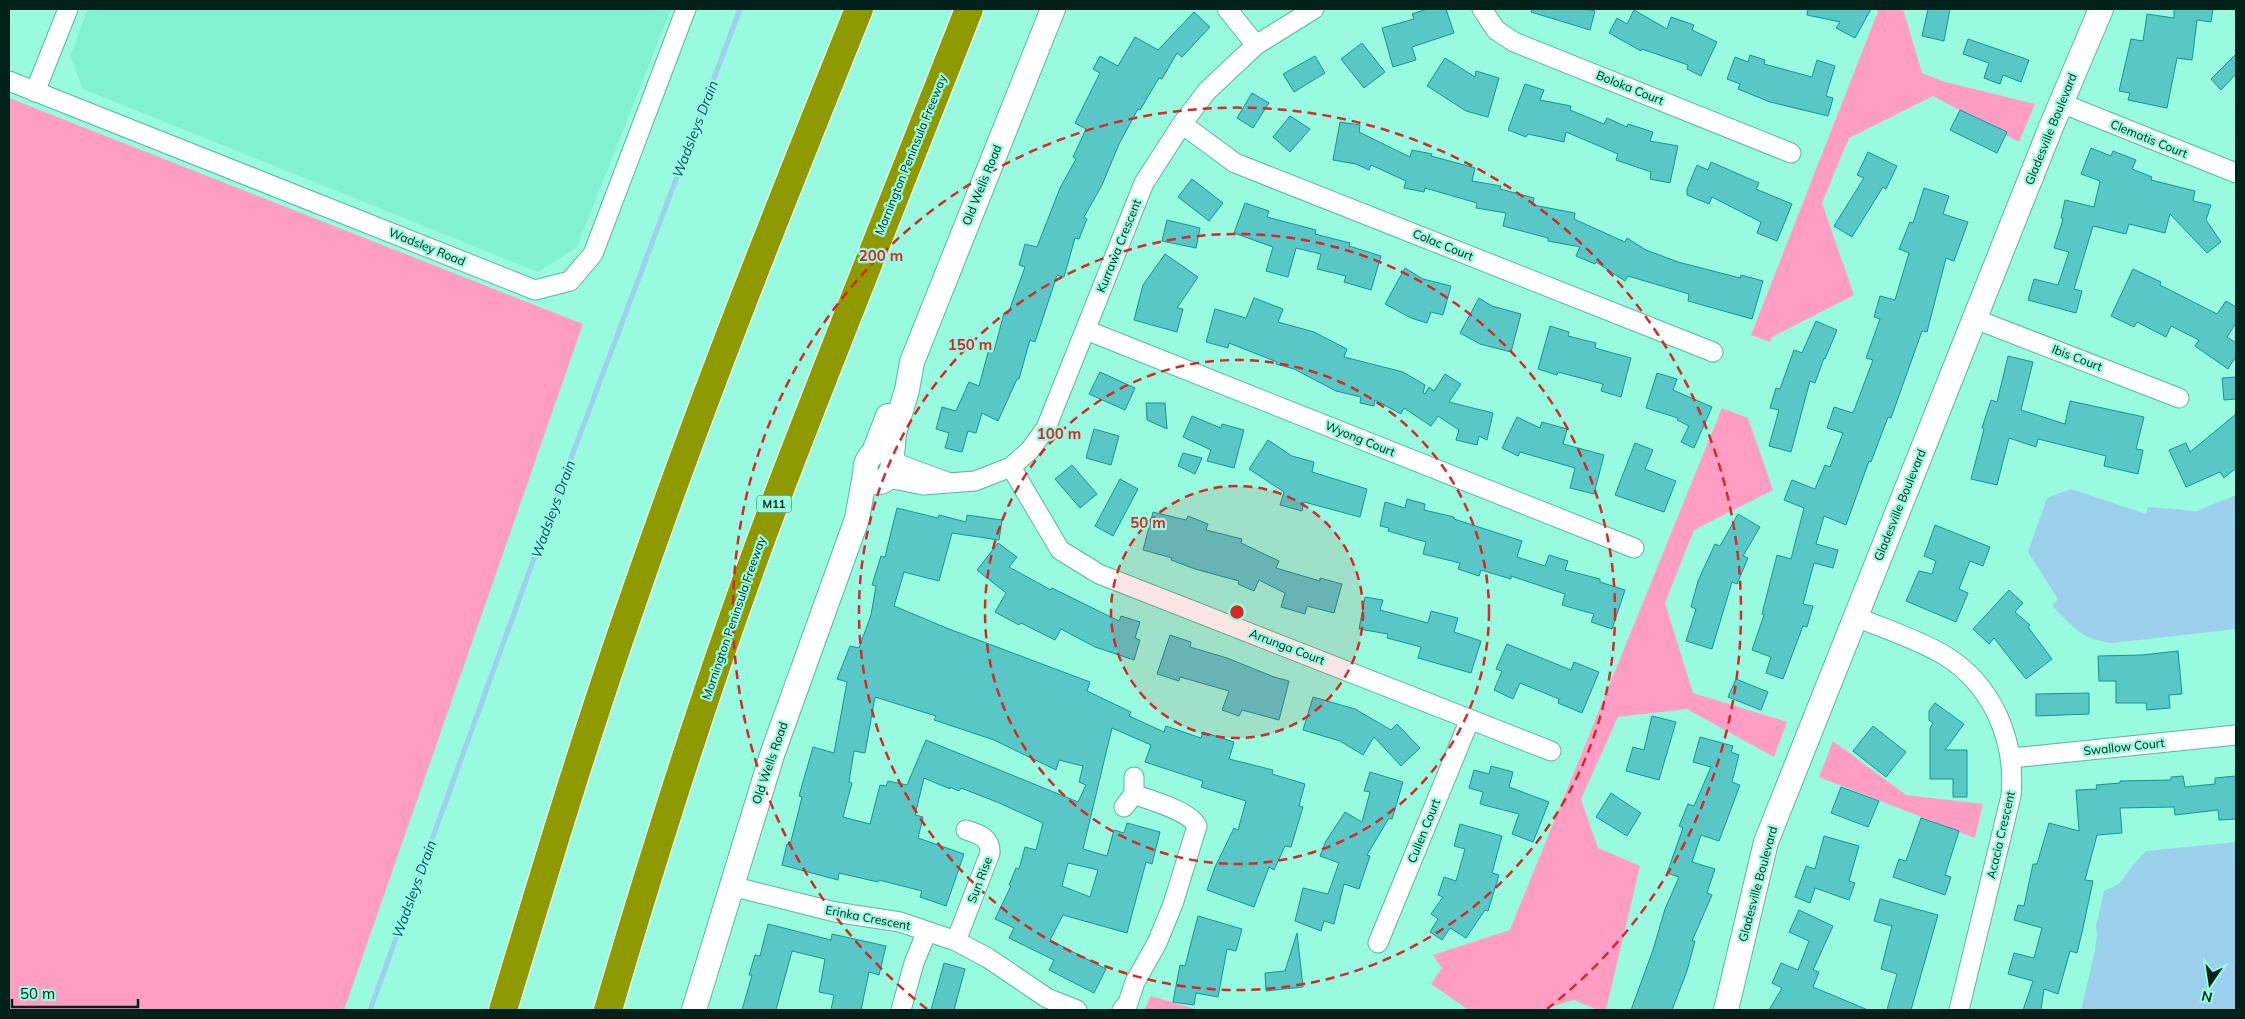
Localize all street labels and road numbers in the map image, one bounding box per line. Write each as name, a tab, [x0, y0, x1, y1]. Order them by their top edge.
street label: Boloka Court	[1594, 67, 1666, 108]
street label: Gladesville Boulevard	[2021, 71, 2080, 187]
street label: Mornington Peninsula Freeway	[871, 72, 950, 237]
street label: Clematis Court	[2108, 116, 2190, 161]
street label: Old Wells Road	[959, 142, 1005, 227]
street label: Kurrawa Crescent	[1093, 197, 1144, 295]
street label: Wadsley Road	[387, 224, 468, 269]
street label: Colac Court	[1411, 226, 1476, 264]
street label: Ibis Court	[2050, 341, 2104, 374]
street label: Wyong Court	[1323, 418, 1397, 459]
street label: Gladesville Boulevard	[1870, 447, 1929, 563]
road number: M11	[756, 496, 792, 512]
street label: Mornington Peninsula Freeway	[699, 534, 769, 701]
street label: Arrunga Court	[1247, 625, 1327, 668]
street label: Old Wells Road	[748, 720, 791, 806]
street label: Swallow Court	[2083, 735, 2165, 758]
street label: Acacia Crescent	[1983, 790, 2018, 880]
street label: Cullen Court	[1404, 797, 1443, 865]
street label: Gladesville Boulevard	[1735, 824, 1780, 943]
street label: Sun Rise	[964, 855, 995, 905]
street label: Erinka Crescent	[824, 902, 912, 933]

